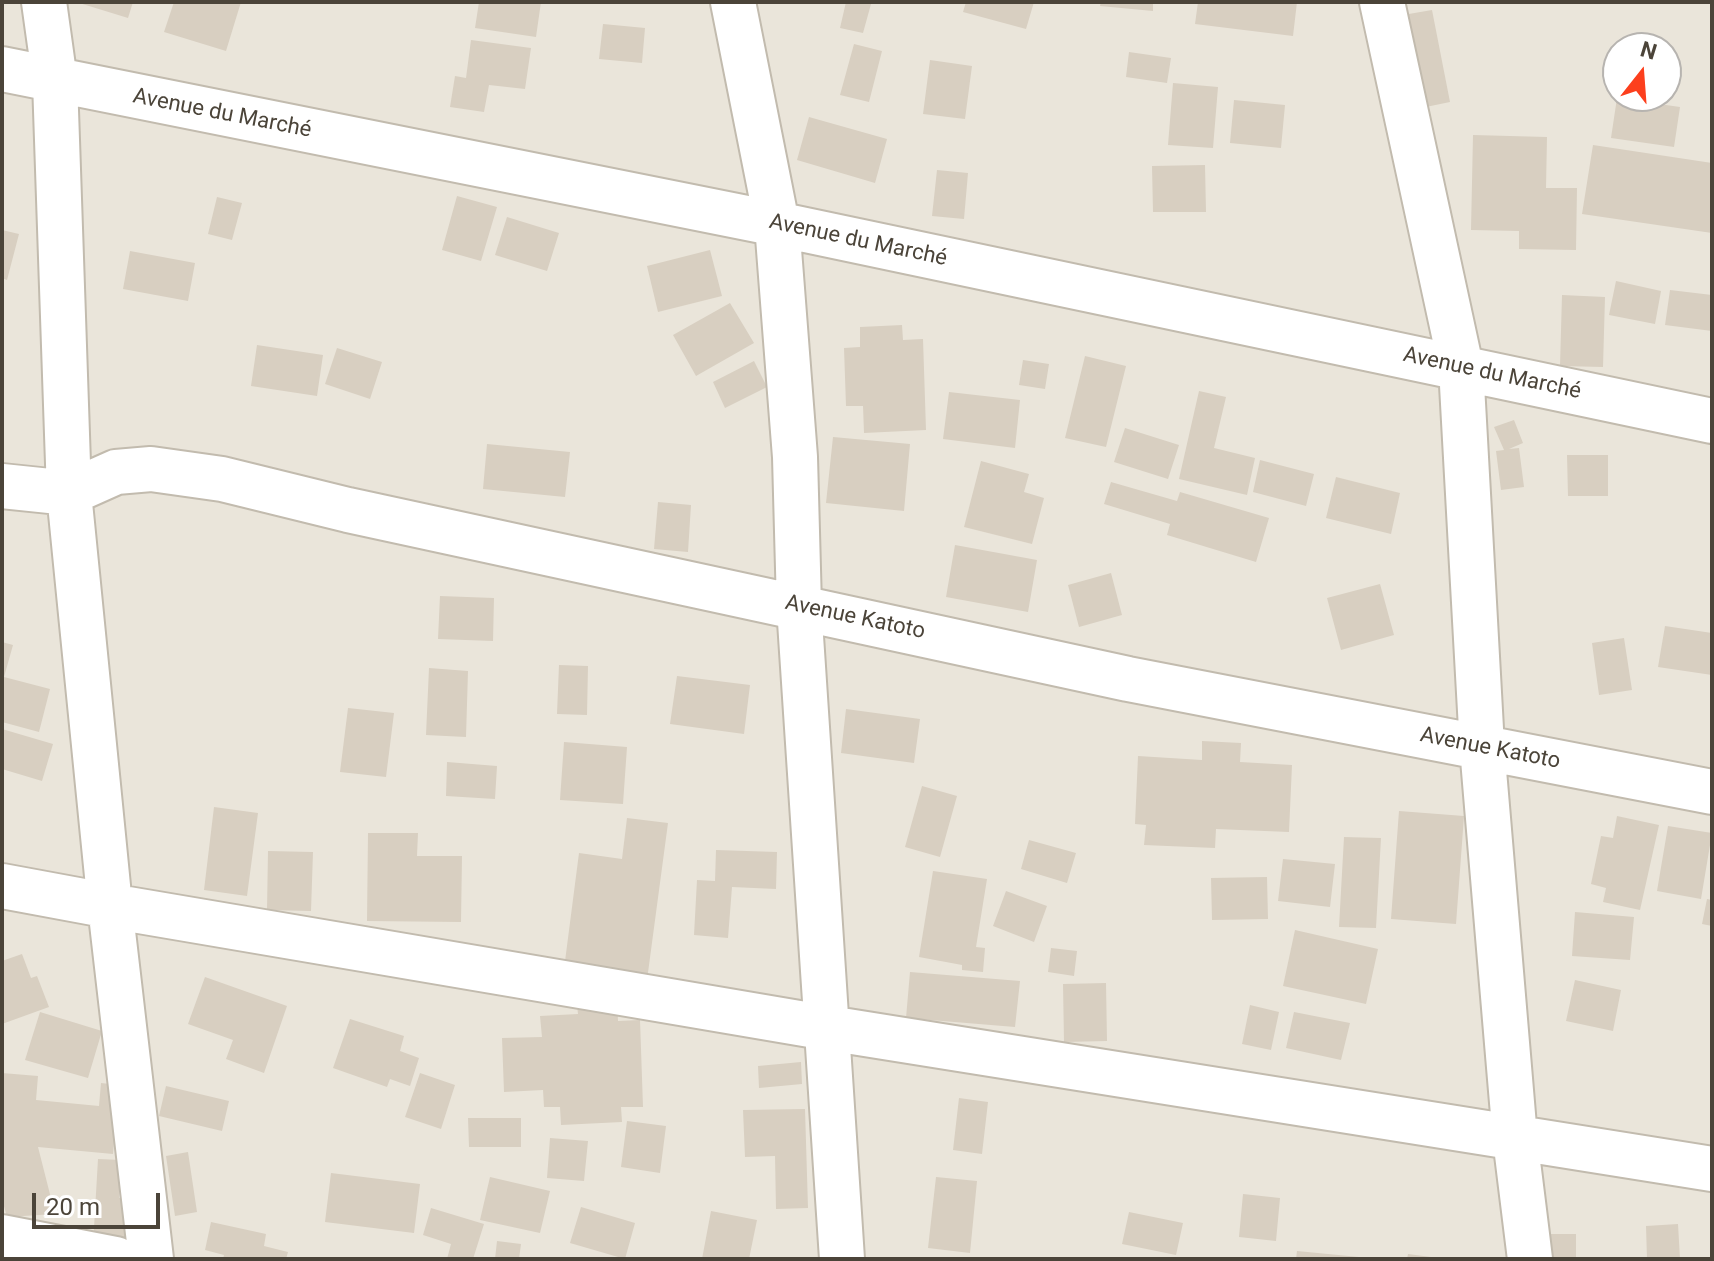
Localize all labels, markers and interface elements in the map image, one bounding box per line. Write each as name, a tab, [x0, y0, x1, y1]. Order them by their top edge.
north arrow	[1602, 32, 1682, 112]
text: N	[1637, 36, 1660, 65]
street label: Avenue du Marché	[131, 84, 313, 144]
street label: Avenue du Marché	[767, 209, 949, 273]
street label: Avenue du Marché	[1401, 342, 1583, 406]
street label: Avenue Katoto	[783, 590, 927, 646]
street label: Avenue Katoto	[1418, 722, 1562, 776]
scale bar	[36, 1177, 164, 1227]
text: 20 m	[46, 1193, 100, 1221]

